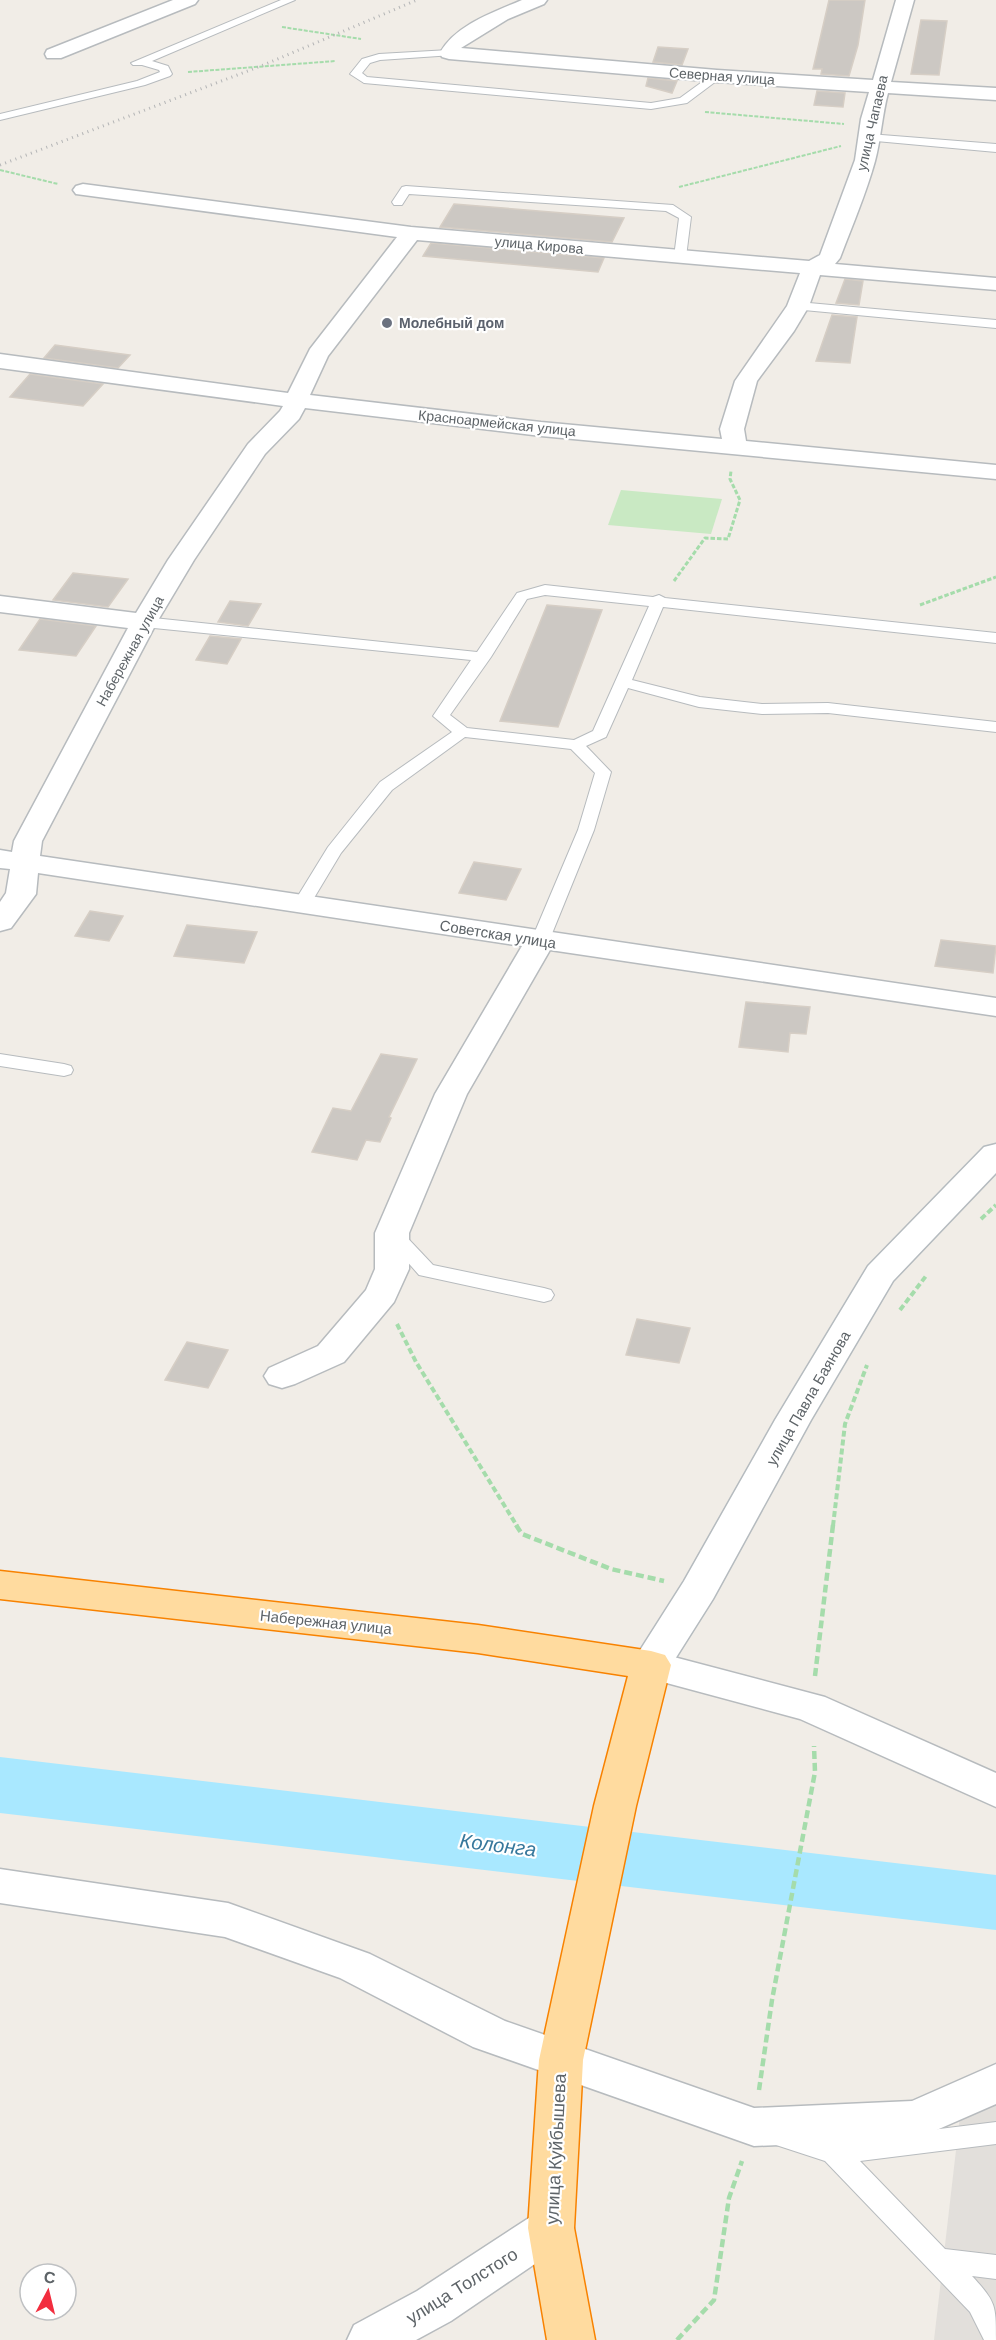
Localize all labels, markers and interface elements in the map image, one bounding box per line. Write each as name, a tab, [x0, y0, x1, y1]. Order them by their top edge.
street label: Северная улица	[668, 64, 776, 88]
street label: улица Чапаева	[853, 73, 891, 172]
street label: улица Кирова	[494, 233, 584, 257]
place label: Молебный дом	[399, 315, 504, 331]
marker: Молебный дом	[380, 316, 394, 330]
street label: Красноармейская улица	[417, 407, 577, 439]
street label: Набережная улица	[93, 593, 167, 709]
street label: Советская улица	[439, 916, 558, 952]
street label: улица Павла Баянова	[763, 1327, 854, 1468]
street label: Набережная улица	[259, 1607, 393, 1637]
water label: Колонга	[459, 1829, 537, 1861]
street label: улица Куйбышева	[542, 2072, 570, 2225]
street label: улица Толстого	[403, 2244, 521, 2328]
north arrow	[18, 2262, 78, 2322]
text: С	[43, 2268, 57, 2287]

